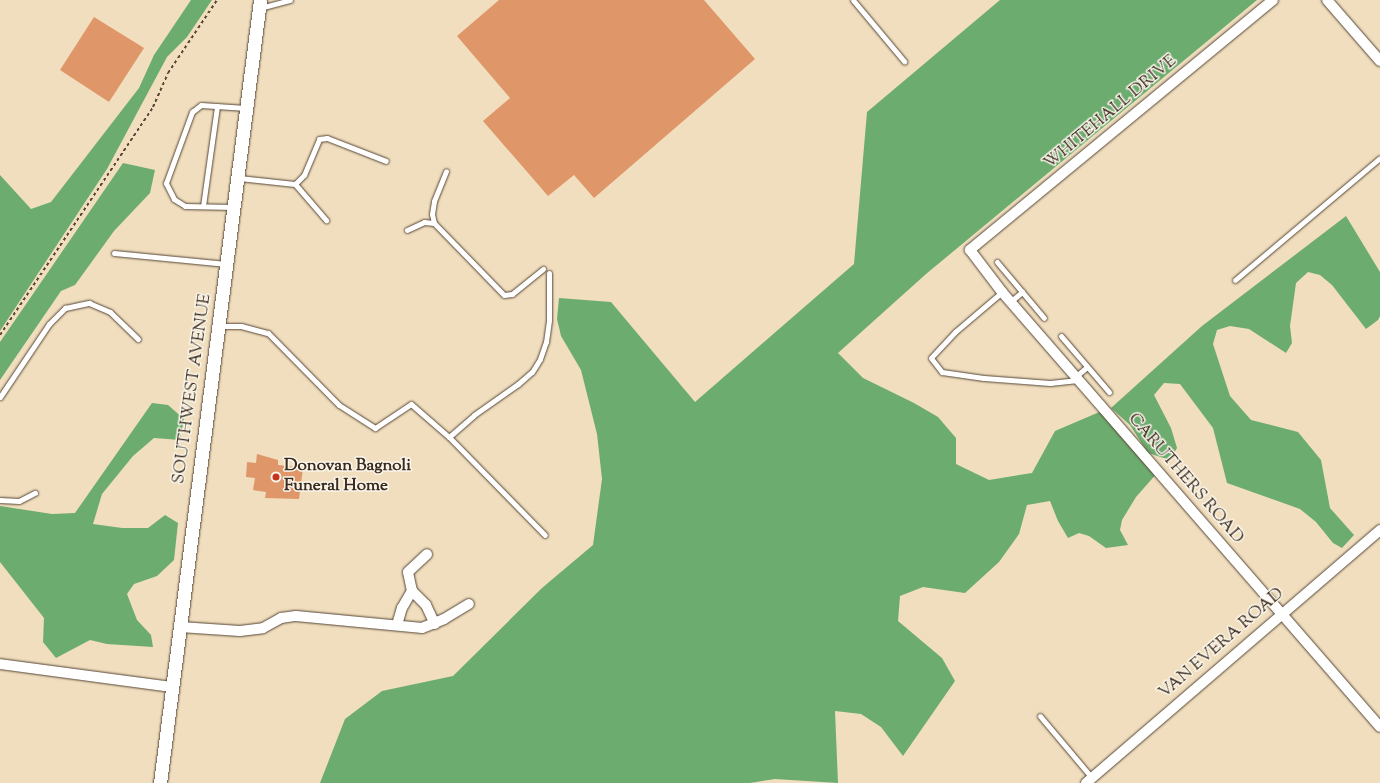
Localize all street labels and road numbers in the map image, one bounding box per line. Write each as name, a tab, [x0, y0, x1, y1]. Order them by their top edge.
street label: WHITEHALL DRIVE	[1041, 52, 1181, 174]
street label: SOUTHWEST AVENUE	[170, 293, 216, 485]
street label: CARUTHERS ROAD	[1123, 410, 1247, 548]
street label: VAN EVERA ROAD	[1155, 584, 1289, 704]

